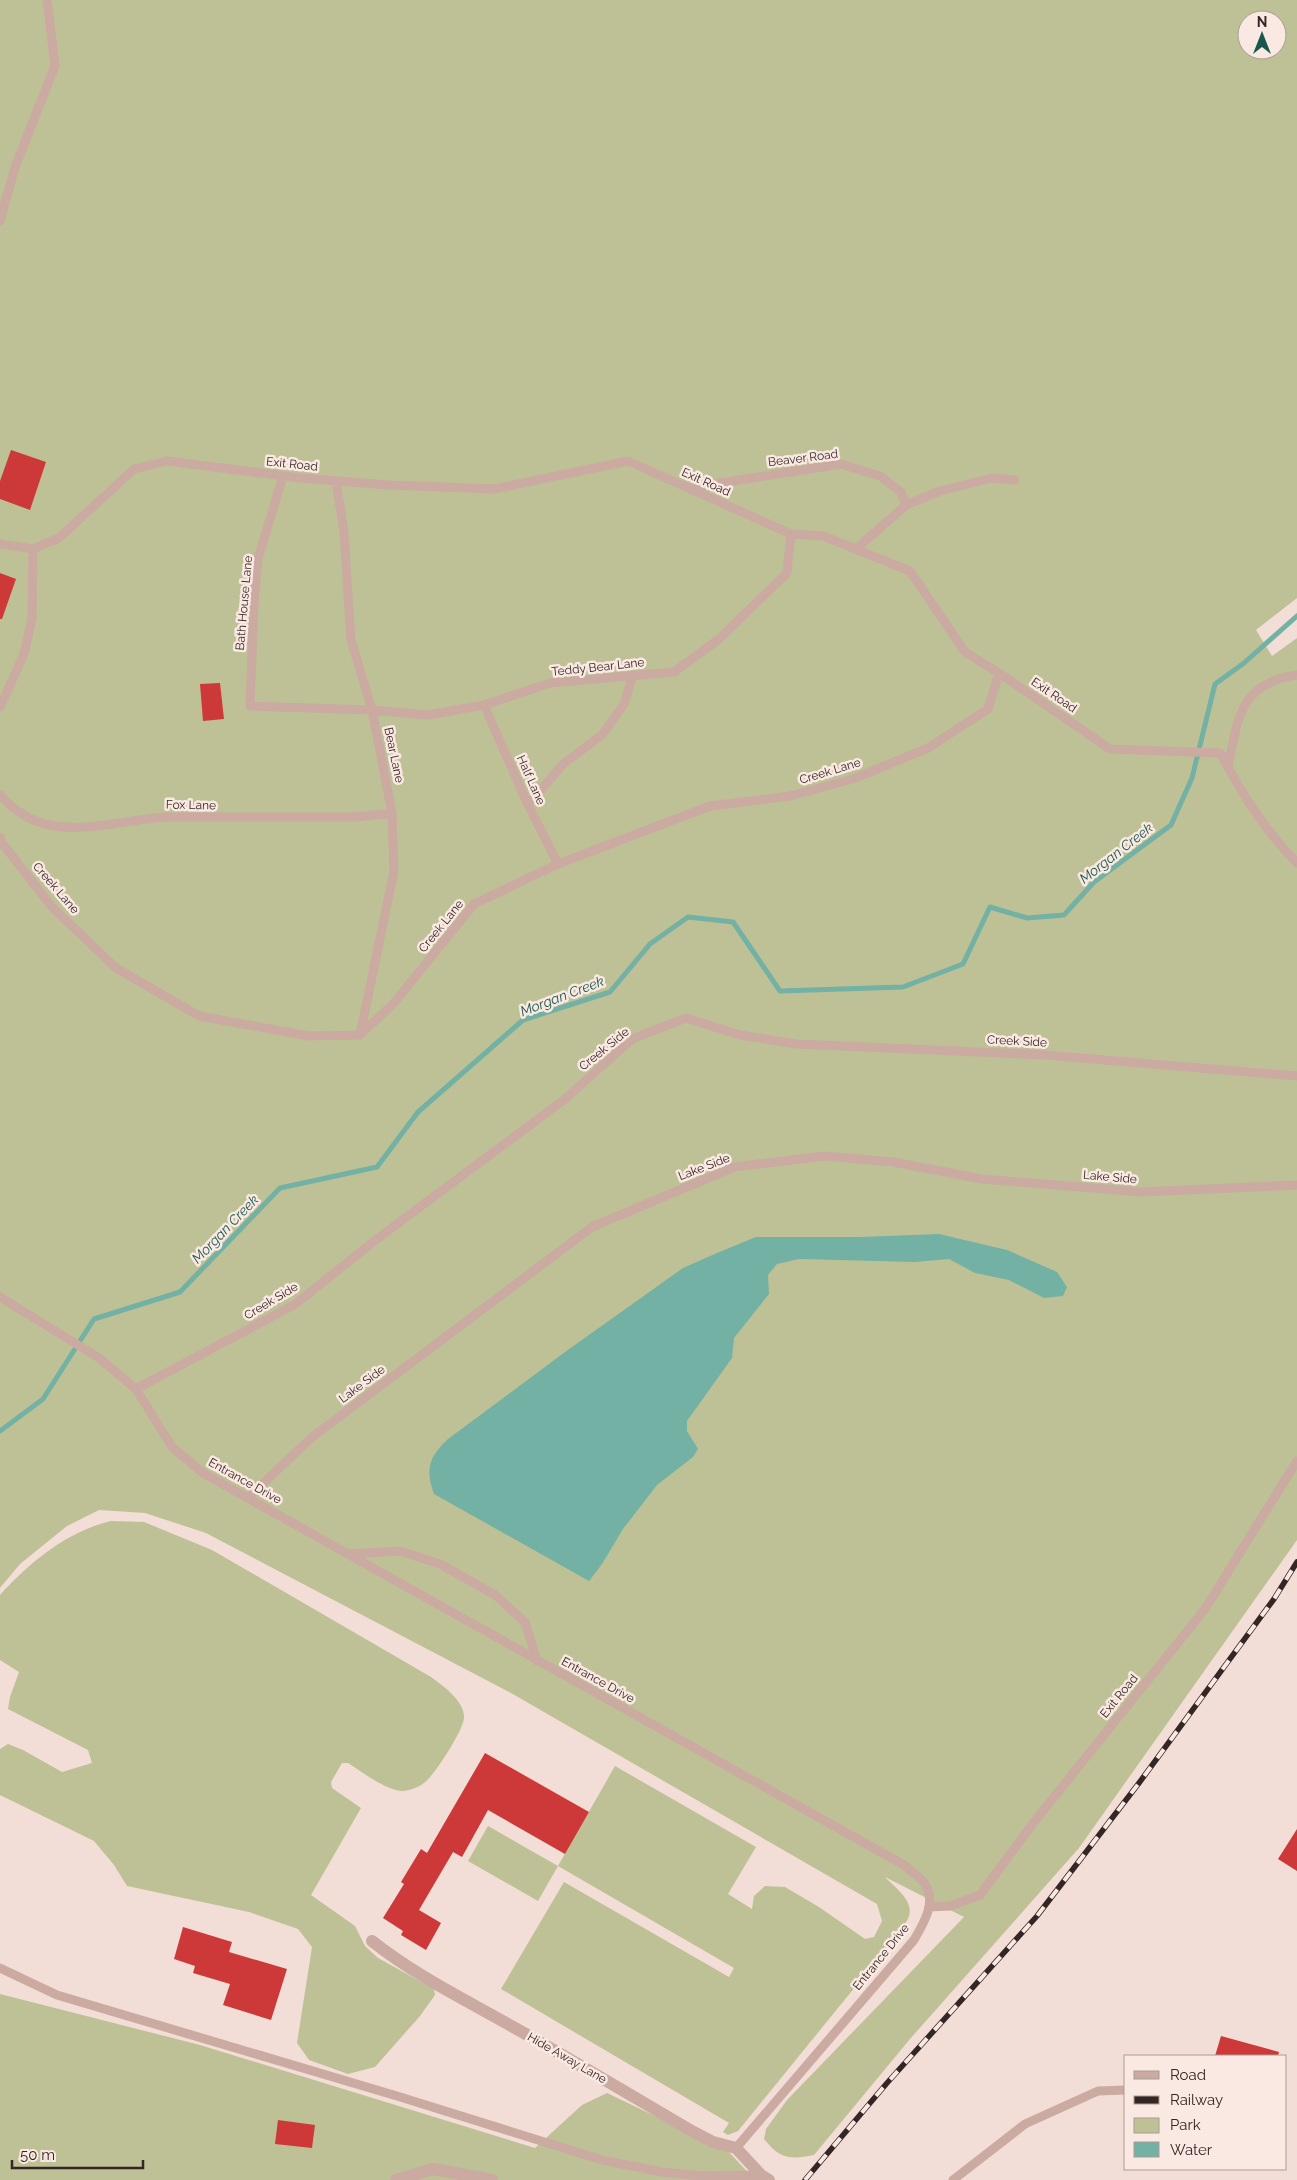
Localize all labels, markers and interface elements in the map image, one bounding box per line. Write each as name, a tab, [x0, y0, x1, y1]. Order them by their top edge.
north arrow	[1237, 10, 1287, 60]
text: N	[1257, 14, 1267, 30]
street label: Beaver Road	[767, 447, 839, 469]
street label: Exit Road	[265, 454, 319, 474]
street label: Exit Road	[679, 465, 733, 499]
street label: Bath House Lane	[233, 555, 255, 651]
street label: Teddy Bear Lane	[551, 655, 645, 679]
street label: Exit Road	[1029, 675, 1079, 715]
street label: Bear Lane	[381, 726, 407, 784]
street label: Half Lane	[514, 753, 548, 807]
street label: Creek Lane	[798, 755, 862, 787]
street label: Fox Lane	[166, 798, 216, 812]
water label: Morgan Creek	[1076, 819, 1156, 887]
street label: Creek Lane	[30, 860, 82, 916]
street label: Creek Lane	[416, 897, 466, 955]
water label: Morgan Creek	[518, 972, 607, 1019]
street label: Creek Side	[576, 1025, 632, 1073]
street label: Creek Side	[987, 1032, 1047, 1050]
street label: Lake Side	[676, 1151, 732, 1183]
street label: Lake Side	[1082, 1168, 1138, 1186]
water label: Morgan Creek	[188, 1191, 262, 1266]
street label: Creek Side	[242, 1280, 300, 1322]
street label: Lake Side	[336, 1362, 388, 1406]
street label: Entrance Drive	[206, 1455, 284, 1507]
street label: Entrance Drive	[559, 1654, 637, 1706]
street label: Exit Road	[1097, 1671, 1141, 1721]
street label: Entrance Drive	[850, 1921, 912, 1993]
street label: Hide Away Lane	[525, 2030, 609, 2086]
legend	[1124, 2055, 1287, 2170]
text: Road	[1170, 2066, 1206, 2084]
text: Railway	[1170, 2091, 1223, 2109]
text: Park	[1170, 2116, 1201, 2134]
scale bar	[12, 2138, 144, 2170]
text: Water	[1170, 2141, 1213, 2159]
text: 50 m	[20, 2146, 55, 2164]

